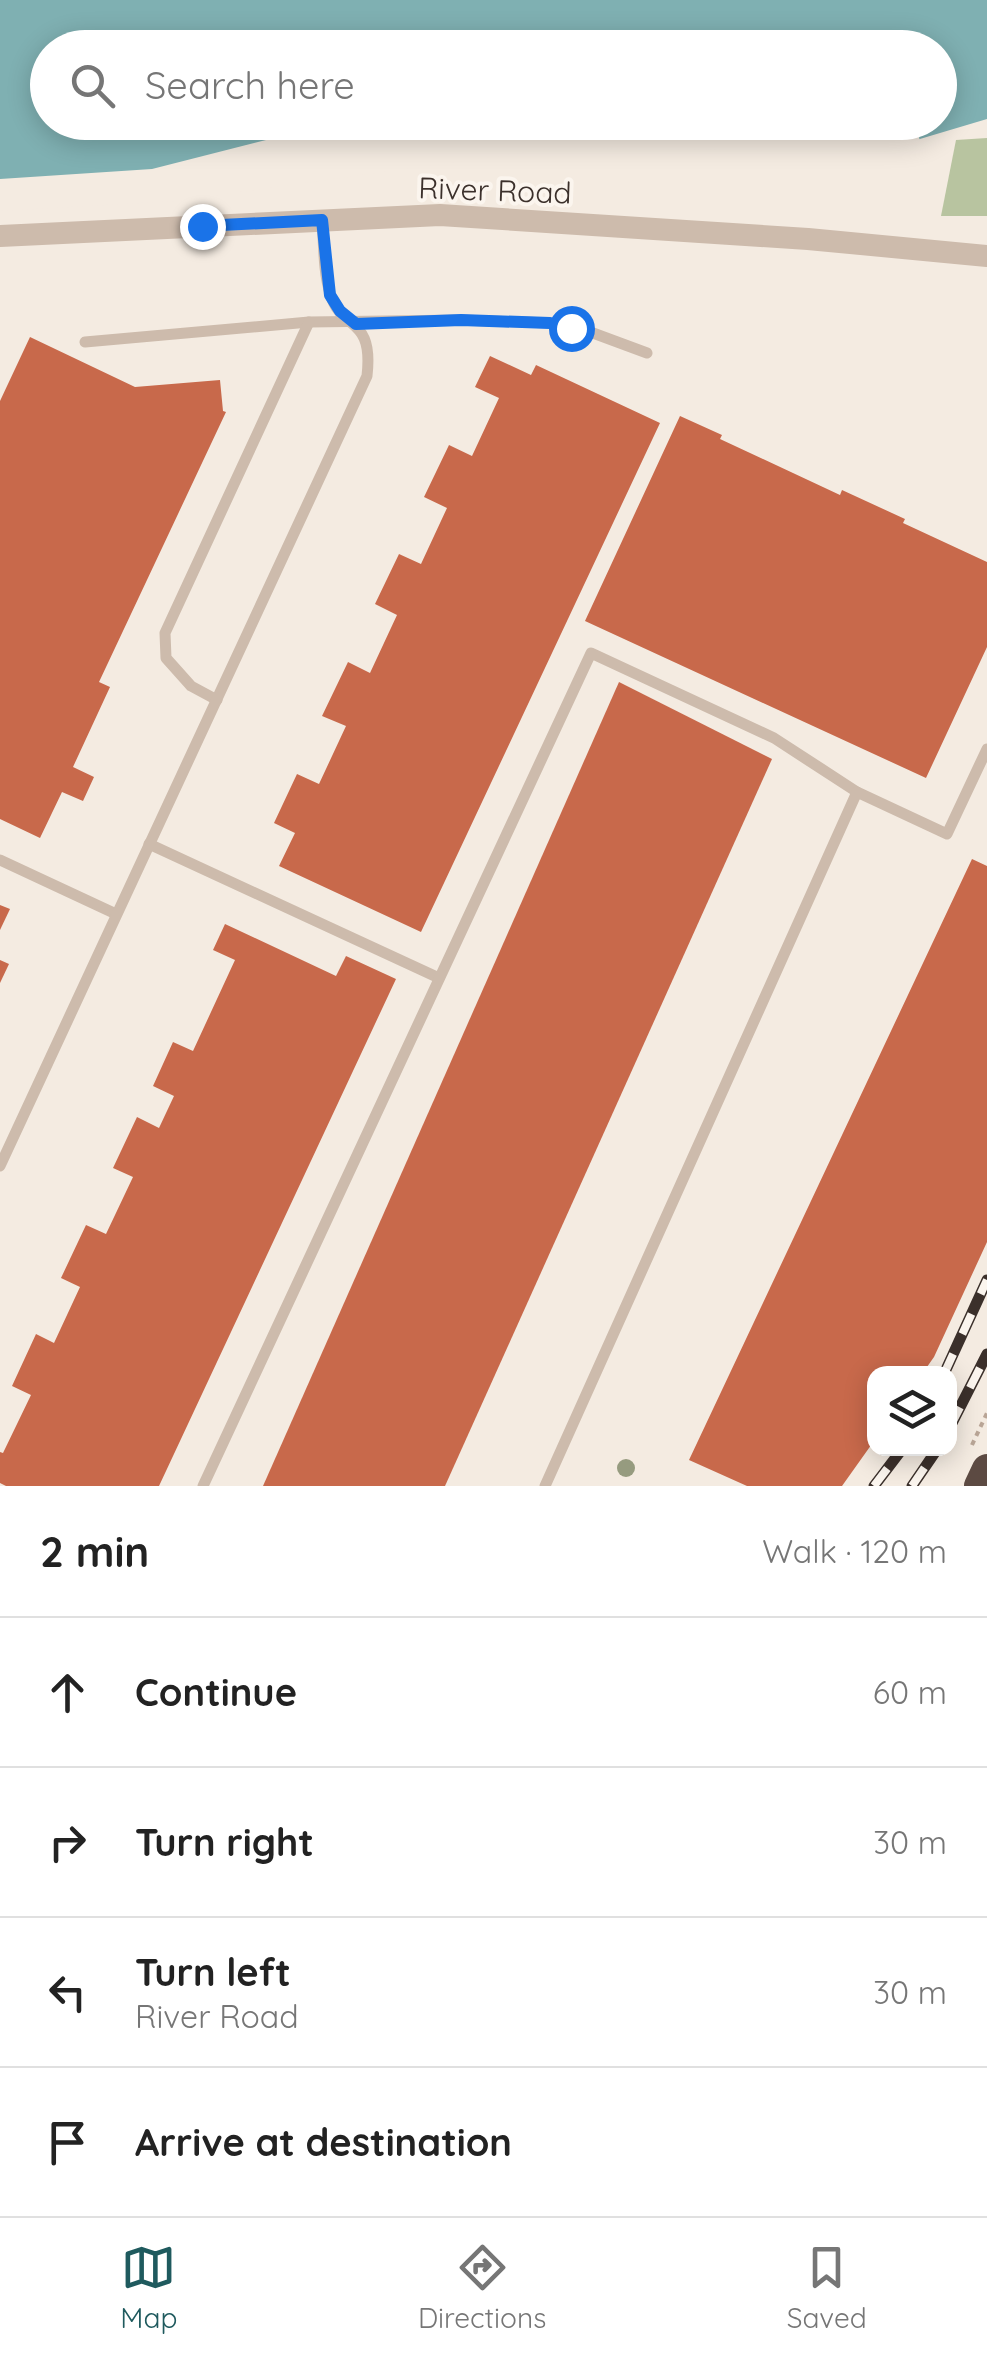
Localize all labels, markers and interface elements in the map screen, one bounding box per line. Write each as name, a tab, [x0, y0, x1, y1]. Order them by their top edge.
search box	[30, 30, 957, 140]
icon: search	[65, 58, 120, 113]
text: Search here	[145, 61, 355, 109]
street label: River Road	[418, 168, 572, 212]
route end	[180, 204, 226, 250]
route start	[549, 306, 595, 352]
map controls	[867, 1366, 957, 1456]
button: layers	[867, 1366, 957, 1456]
text: 2 min	[40, 1525, 149, 1578]
text: Walk · 120 m	[762, 1531, 947, 1571]
icon: ahead	[40, 1665, 95, 1720]
text: Continue	[135, 1668, 297, 1716]
text: 60 m	[873, 1672, 947, 1712]
icon: right	[40, 1815, 95, 1870]
text: Turn right	[135, 1818, 314, 1866]
text: 30 m	[873, 1822, 947, 1862]
text: Turn left	[135, 1948, 291, 1996]
icon: left	[40, 1965, 95, 2020]
text: 30 m	[873, 1972, 947, 2012]
text: River Road	[135, 1996, 299, 2036]
icon: arrive	[40, 2115, 95, 2170]
text: Arrive at destination	[135, 2118, 512, 2166]
tab: Map	[120, 2240, 177, 2335]
tab: Directions	[418, 2240, 546, 2335]
tab: Saved	[787, 2240, 867, 2335]

